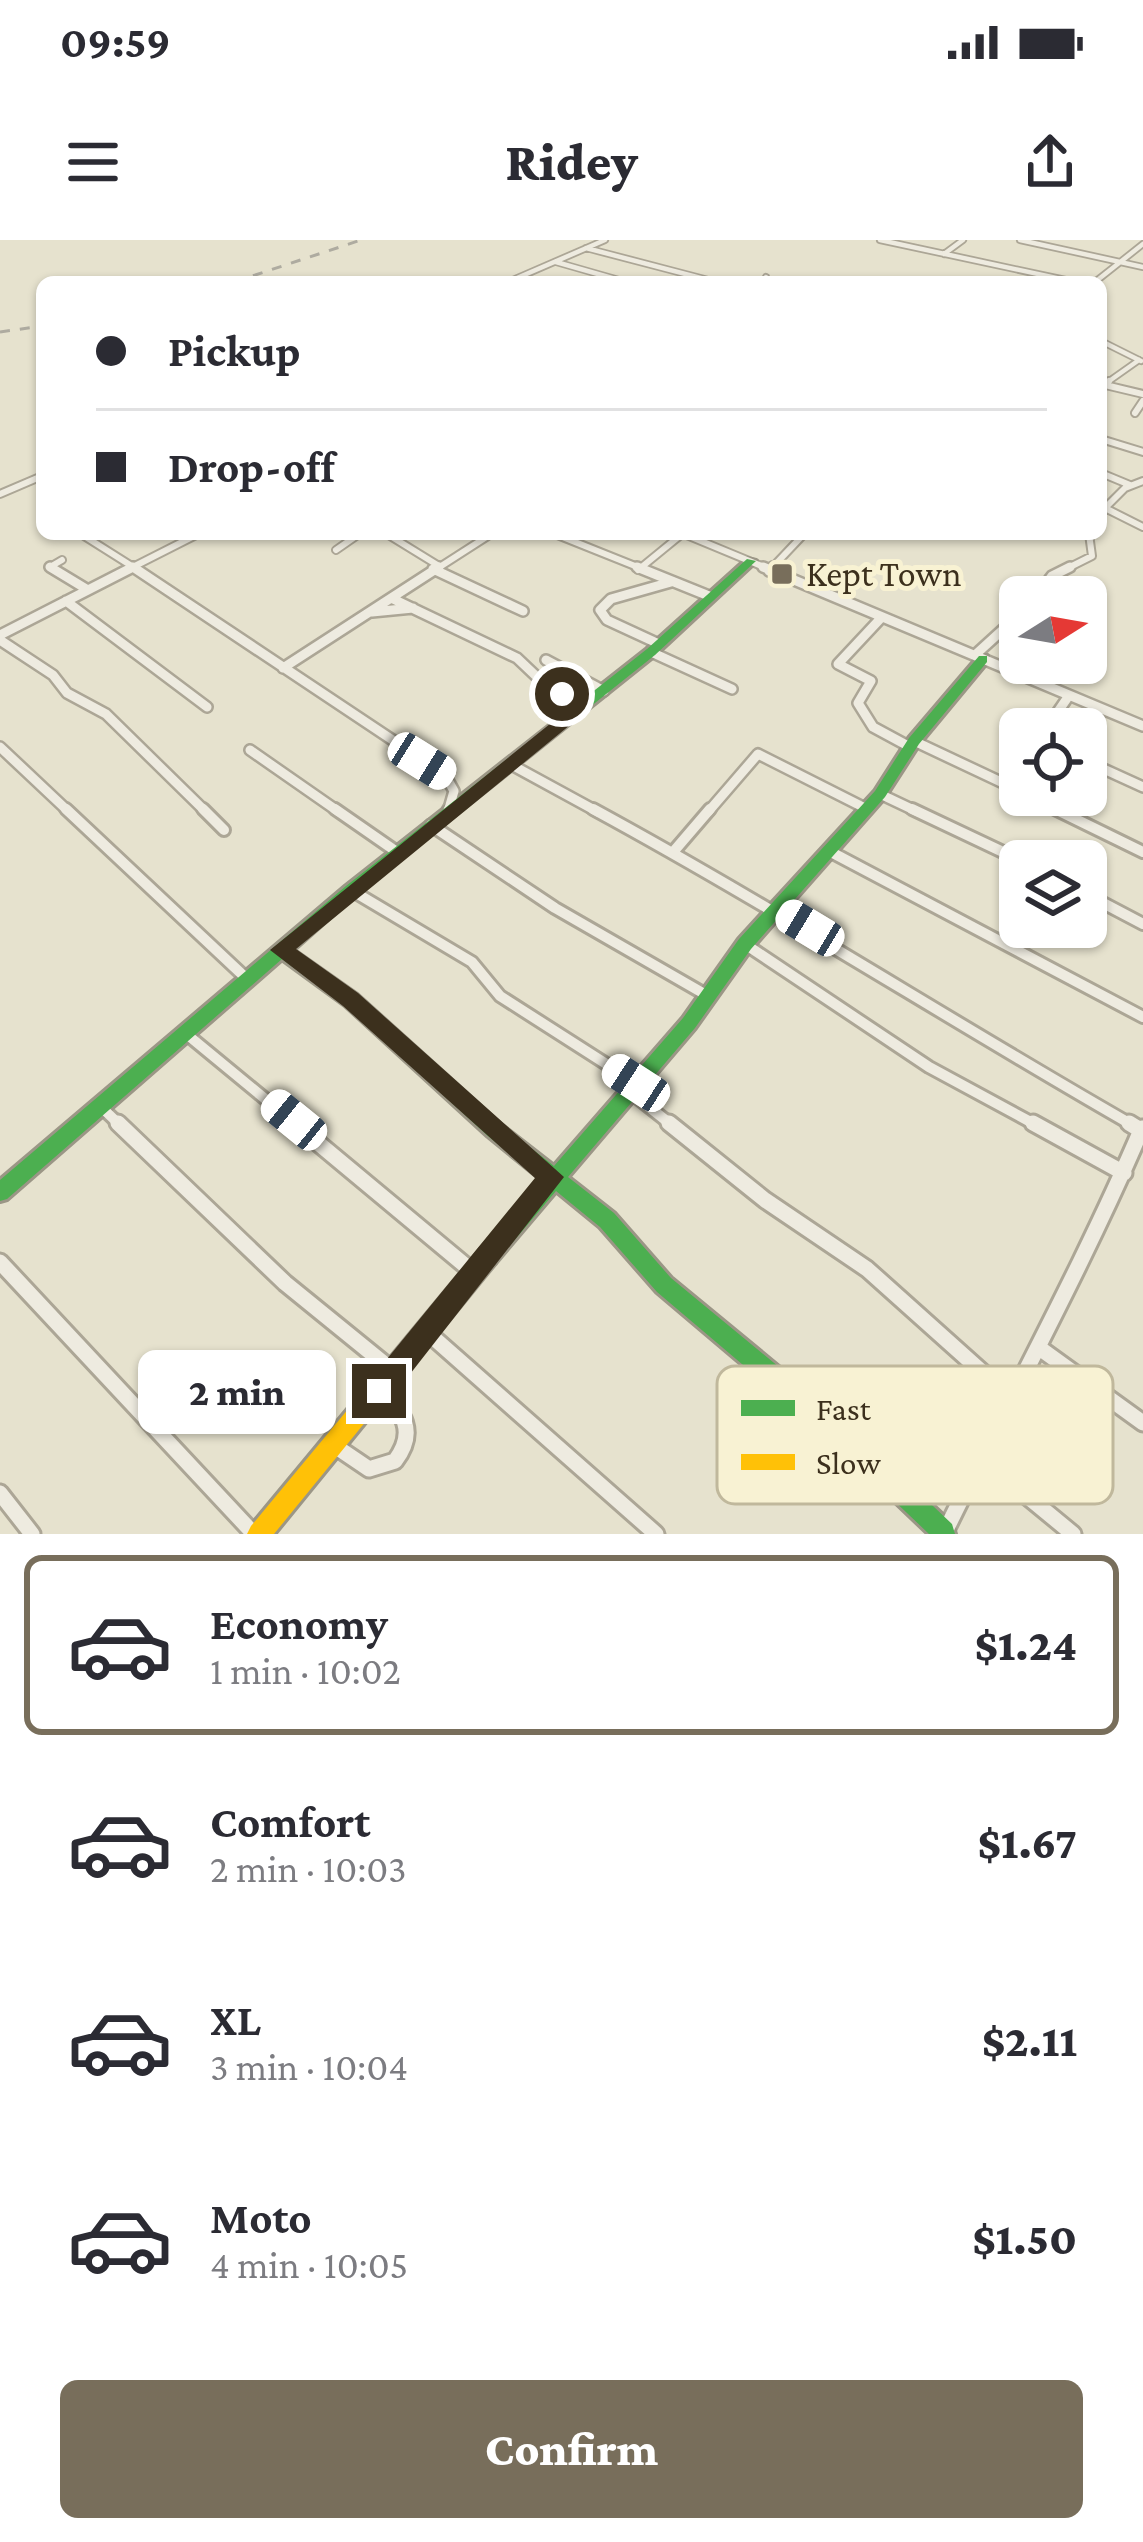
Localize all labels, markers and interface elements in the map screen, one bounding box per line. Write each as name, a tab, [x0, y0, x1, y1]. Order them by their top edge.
text: 09:59	[60, 17, 171, 67]
icon: menu	[60, 129, 126, 195]
icon: share	[1017, 129, 1083, 195]
text: Ridey	[505, 132, 638, 192]
text: Pickup	[168, 326, 301, 376]
text: Drop-off	[168, 442, 335, 492]
place label: Kept Town	[806, 554, 961, 594]
marker: Kept Town	[769, 561, 795, 587]
north arrow	[999, 576, 1107, 684]
map controls	[999, 576, 1107, 948]
route start	[535, 667, 589, 721]
button: locate	[999, 708, 1107, 816]
car	[382, 727, 462, 795]
button: layers	[999, 840, 1107, 948]
car	[770, 894, 850, 962]
car	[596, 1048, 676, 1118]
car	[255, 1083, 333, 1157]
callout: 2 min	[139, 1349, 337, 1433]
route end	[352, 1364, 406, 1418]
legend	[717, 1366, 1113, 1504]
text: 2 min	[189, 1370, 285, 1413]
text: Fast	[816, 1390, 872, 1427]
text: Slow	[816, 1444, 881, 1481]
icon: car	[66, 1591, 174, 1699]
text: Economy	[210, 1599, 388, 1649]
text: $1.24	[975, 1620, 1077, 1670]
text: 1 min · 10:02	[210, 1649, 401, 1692]
icon: car	[66, 1789, 174, 1897]
text: Comfort	[210, 1797, 371, 1847]
text: $1.67	[978, 1818, 1077, 1868]
text: 2 min · 10:03	[210, 1847, 407, 1890]
icon: car	[66, 1987, 174, 2095]
text: XL	[210, 1995, 261, 2045]
text: $2.11	[982, 2016, 1077, 2066]
text: 3 min · 10:04	[210, 2045, 408, 2088]
icon: car	[66, 2185, 174, 2293]
text: Moto	[210, 2193, 312, 2243]
text: $1.50	[972, 2214, 1077, 2264]
text: 4 min · 10:05	[210, 2243, 408, 2286]
button: Confirm	[60, 2380, 1083, 2518]

